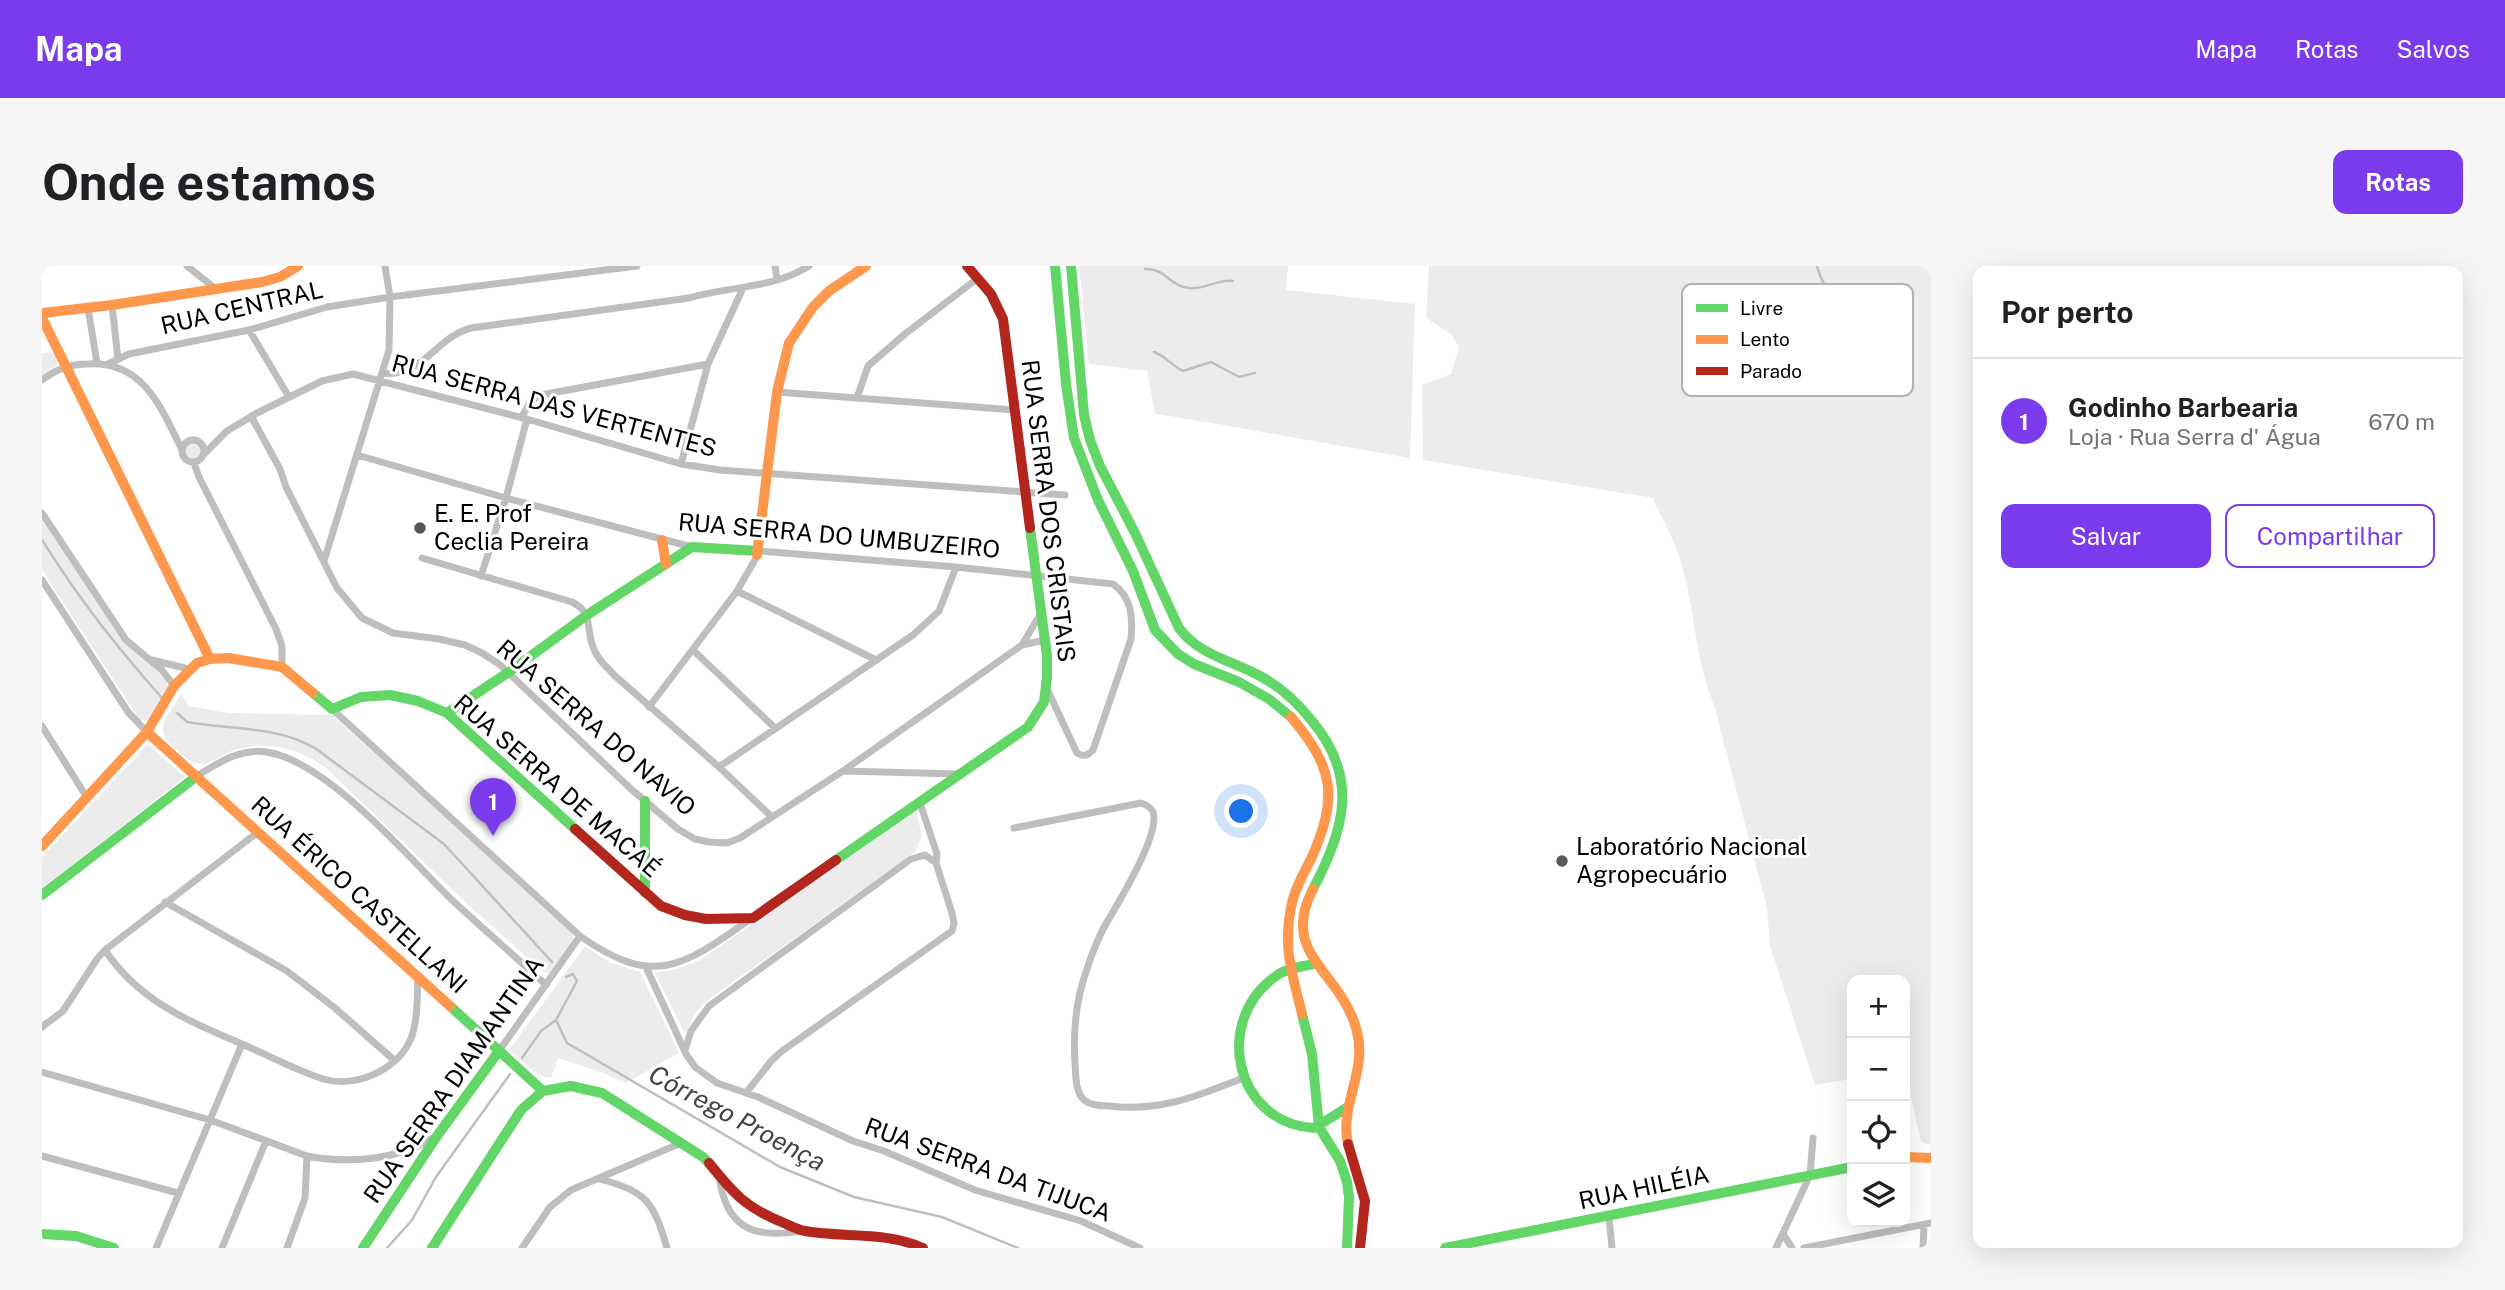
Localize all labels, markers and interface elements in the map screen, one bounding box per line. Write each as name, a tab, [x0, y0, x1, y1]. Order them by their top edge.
text: Mapa	[35, 30, 123, 68]
text: Mapa	[2195, 35, 2257, 63]
text: Rotas	[2295, 35, 2358, 63]
text: Salvos	[2396, 35, 2470, 63]
button: Rotas	[2333, 150, 2463, 214]
text: Onde estamos	[42, 153, 376, 211]
street label: RUA CENTRAL	[158, 275, 326, 339]
legend	[1682, 284, 1913, 396]
text: Por perto	[2001, 294, 2133, 330]
text: Livre	[1740, 297, 1783, 319]
text: Lento	[1740, 328, 1790, 350]
street label: RUA SERRA DAS VERTENTES	[389, 348, 720, 462]
street label: RUA SERRA DOS CRISTAIS	[1017, 358, 1081, 664]
text: Parado	[1740, 360, 1802, 382]
text: Godinho Barbearia	[2068, 392, 2298, 423]
text: 1	[2019, 408, 2029, 435]
text: 670 m	[2368, 408, 2435, 435]
text: Loja · Rua Serra d' Água	[2068, 423, 2321, 450]
place label: E. E. Prof Ceclia Pereira	[434, 499, 589, 555]
button: Salvar	[2001, 504, 2211, 568]
button: Compartilhar	[2225, 504, 2435, 568]
street label: RUA SERRA DO UMBUZEIRO	[677, 507, 1001, 563]
marker: E. E. Prof Ceclia Pereira	[412, 520, 428, 536]
street label: RUA SERRA DO NAVIO	[492, 633, 702, 821]
street label: RUA SERRA DE MACAÉ	[449, 688, 666, 882]
pin: 1	[470, 778, 516, 836]
street label: RUA ÉRICO CASTELLANI	[246, 790, 473, 999]
your location	[1224, 794, 1258, 828]
place label: Laboratório Nacional Agropecuário	[1576, 832, 1808, 888]
marker: Laboratório Nacional Agropecuário	[1554, 853, 1570, 869]
street label: RUA SERRA DIAMANTINA	[357, 951, 549, 1208]
map controls	[1847, 975, 1910, 1227]
button: +	[1847, 975, 1910, 1038]
button: −	[1847, 1038, 1910, 1101]
water label: Córrego Proença	[644, 1058, 831, 1177]
button: locate	[1847, 1101, 1910, 1164]
street label: RUA SERRA DA TIJUCA	[861, 1111, 1115, 1227]
street label: RUA HILÉIA	[1576, 1160, 1712, 1214]
button: layers	[1847, 1164, 1910, 1227]

